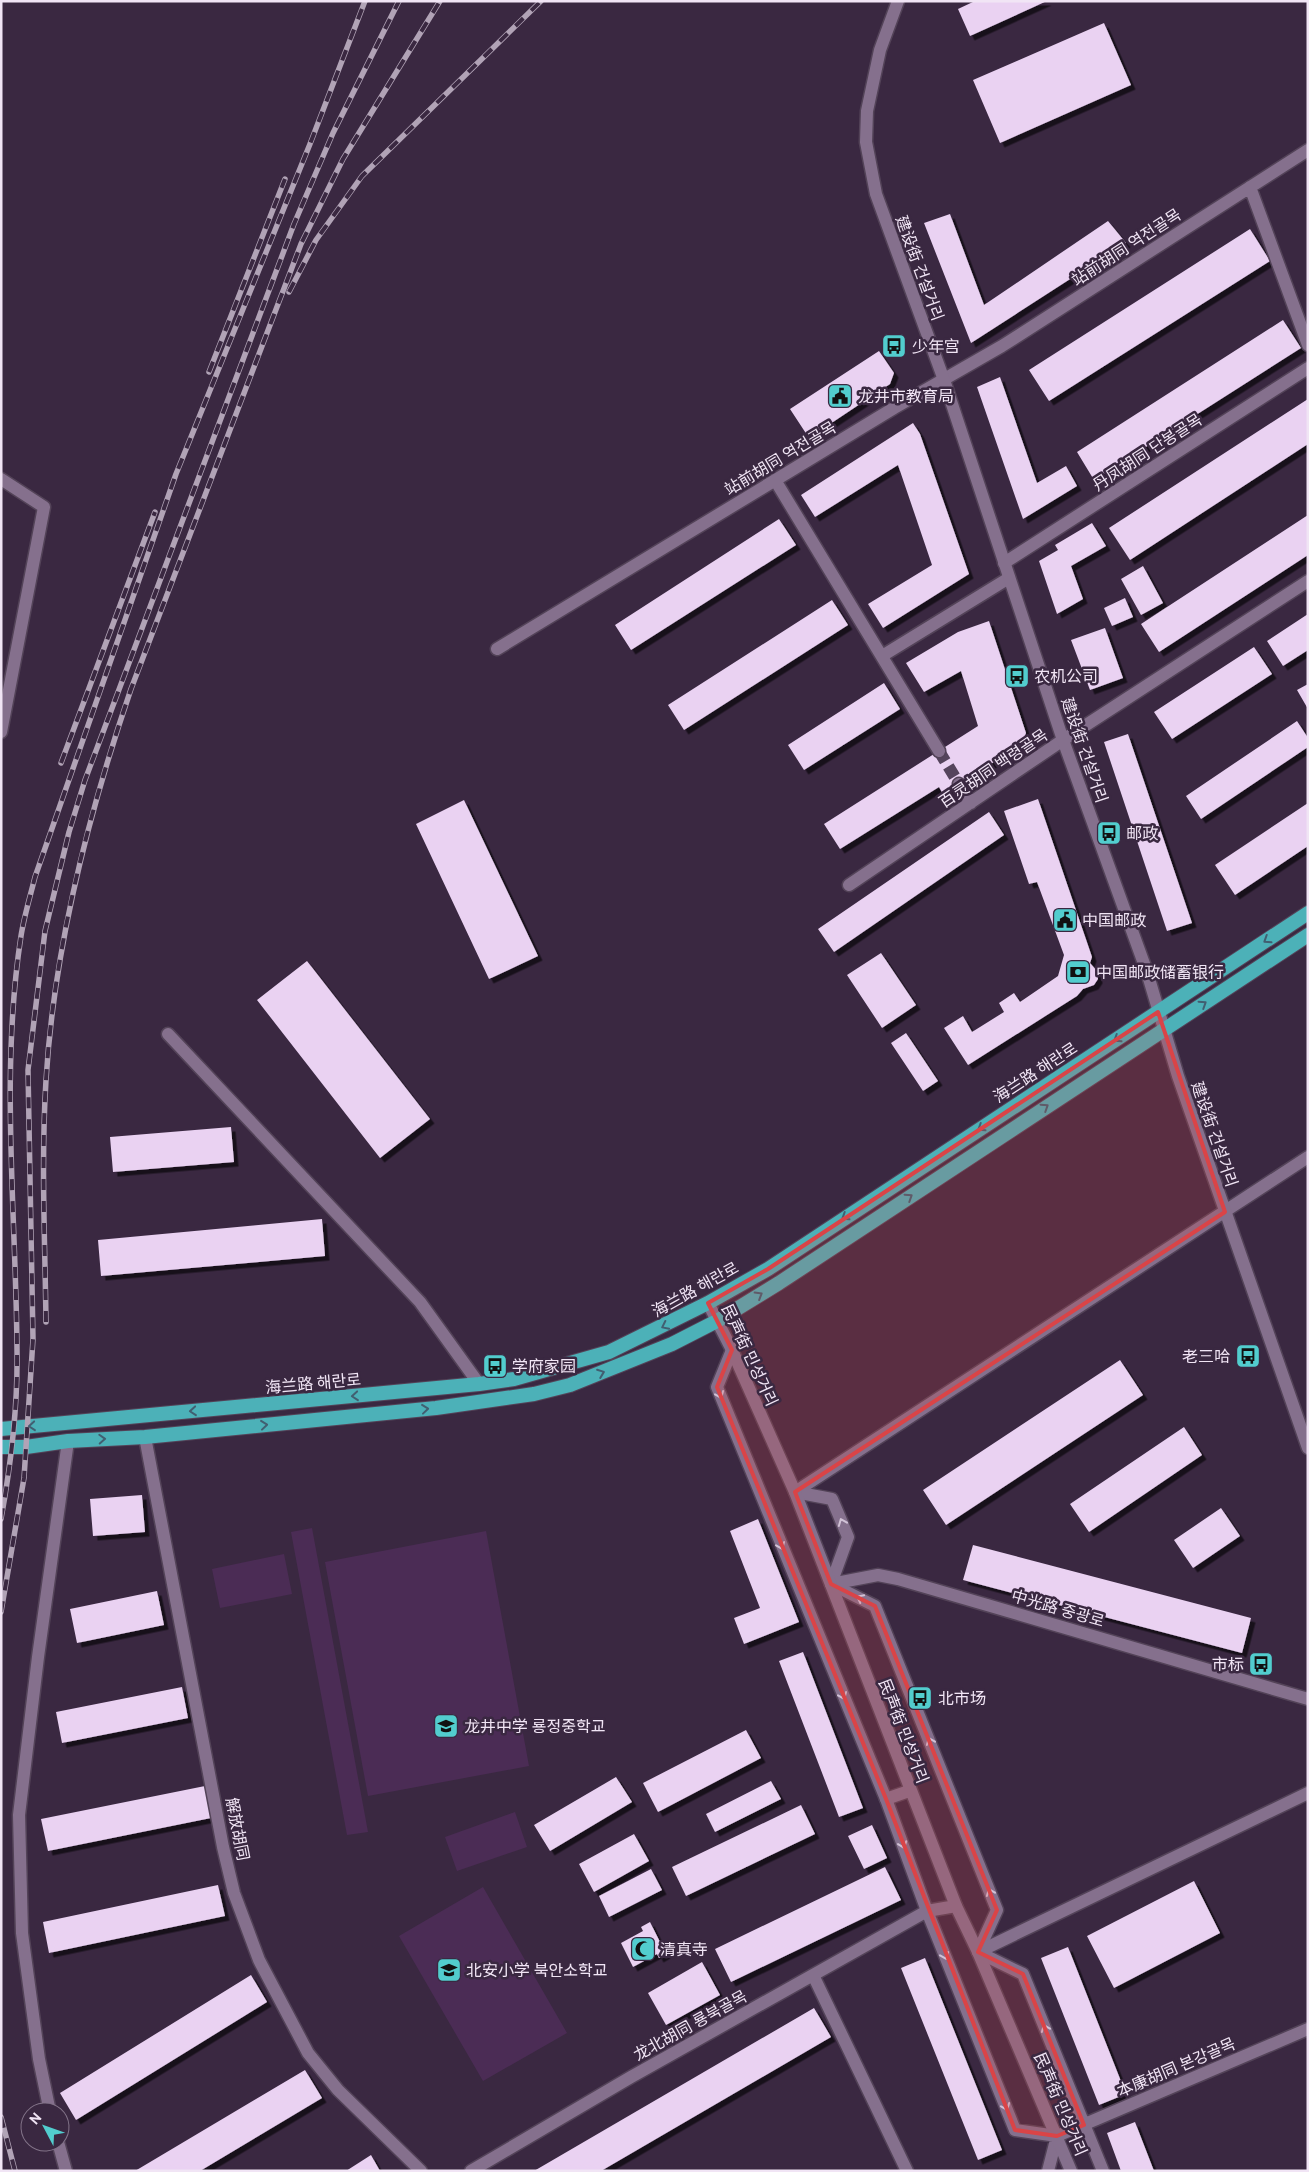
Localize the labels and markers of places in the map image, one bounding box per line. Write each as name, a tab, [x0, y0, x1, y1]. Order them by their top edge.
bus stop icon: 少年宫	[881, 333, 907, 359]
place label: 少年宫	[912, 338, 960, 358]
public building icon: 龙井市教育局	[827, 383, 853, 409]
place label: 龙井市教育局	[858, 388, 954, 408]
bus stop icon: 农机公司	[1004, 663, 1030, 689]
place label: 农机公司	[1034, 668, 1098, 688]
bus stop icon: 邮政	[1096, 820, 1122, 846]
place label: 邮政	[1126, 825, 1158, 845]
public building icon: 中国邮政	[1052, 907, 1078, 933]
place label: 中国邮政	[1082, 912, 1146, 932]
bank icon: 中国邮政储蓄银行	[1065, 959, 1091, 985]
place label: 中国邮政储蓄银行	[1096, 964, 1224, 984]
bus stop icon: 老三哈	[1235, 1343, 1261, 1369]
place label: 老三哈	[1182, 1348, 1230, 1368]
bus stop icon: 学府家园	[482, 1353, 508, 1379]
place label: 学府家园	[512, 1358, 576, 1378]
bus stop icon: 市标	[1248, 1651, 1274, 1677]
place label: 市标	[1212, 1656, 1244, 1676]
bus stop icon: 北市场	[907, 1685, 933, 1711]
place label: 北市场	[938, 1690, 986, 1710]
school or university icon: 龙井中学 룡정중학교	[433, 1713, 459, 1739]
place label: 龙井中学 룡정중학교	[464, 1718, 605, 1738]
mosque icon: 清真寺	[630, 1936, 656, 1962]
place label: 清真寺	[660, 1941, 708, 1961]
school or university icon: 北安小学 북안소학교	[436, 1957, 462, 1983]
place label: 北安小学 북안소학교	[466, 1962, 607, 1982]

